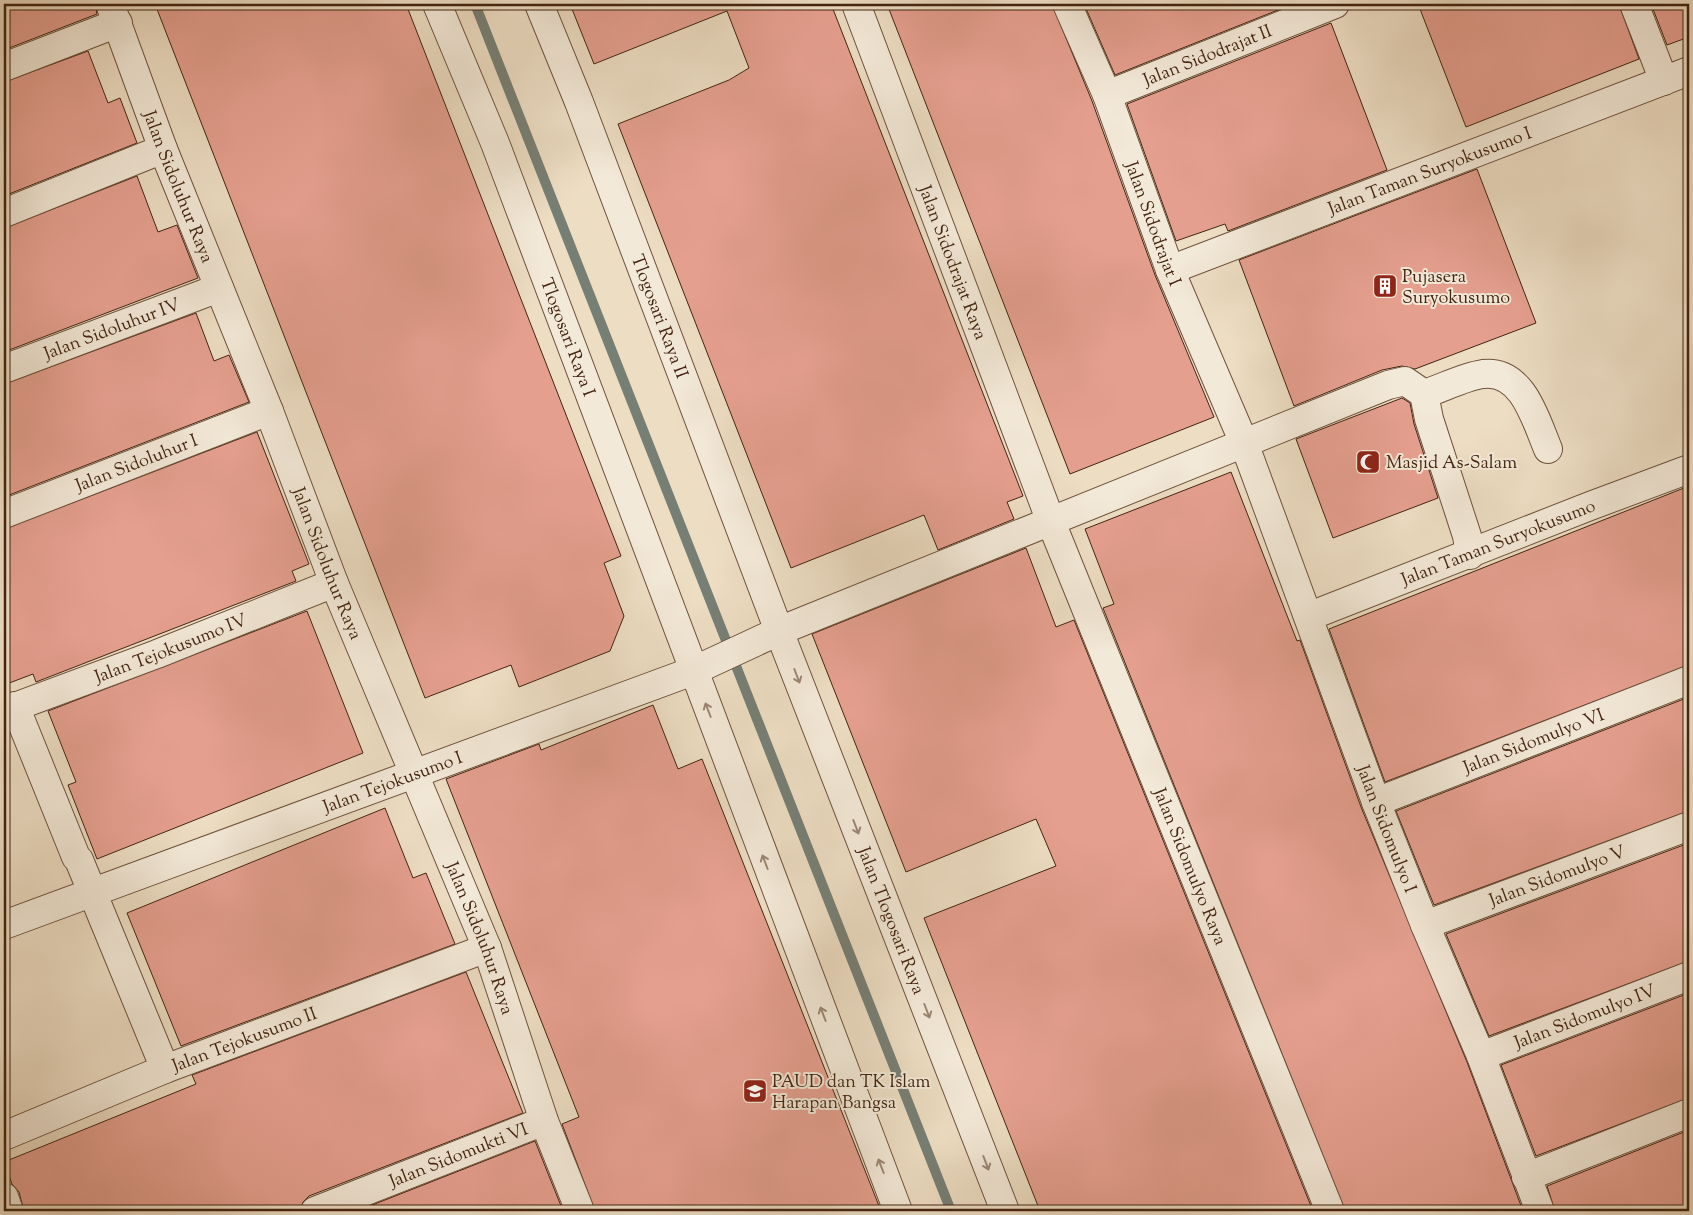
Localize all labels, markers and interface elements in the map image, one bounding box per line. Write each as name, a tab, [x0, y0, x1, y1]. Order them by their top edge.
street label: Jalan Sidodrajat II	[1139, 19, 1276, 95]
street label: Jalan Sidoluhur Raya	[135, 106, 219, 267]
street label: Jalan Taman Suryokusumo I	[1324, 121, 1536, 224]
street label: Jalan Sidodrajat I	[1117, 157, 1186, 291]
street label: Jalan Sidodrajat Raya	[910, 181, 992, 344]
street label: Tlogosari Raya II	[623, 251, 693, 383]
place label: Pujasera Suryokusumo	[1402, 265, 1510, 312]
building icon: Pujasera Suryokusumo	[1372, 273, 1398, 299]
street label: Tlogosari Raya I	[532, 275, 601, 401]
street label: Jalan Sidoluhur IV	[39, 293, 185, 368]
street label: Jalan Sidoluhur I	[71, 429, 202, 500]
mosque icon: Masjid As-Salam	[1355, 449, 1381, 475]
place label: Masjid As-Salam	[1386, 451, 1517, 477]
street label: Jalan Sidoluhur Raya	[284, 483, 367, 644]
street label: Jalan Taman Suryokusumo	[1397, 494, 1600, 594]
street label: Jalan Tejokusumo IV	[90, 608, 252, 691]
one-way arrow	[793, 668, 802, 683]
one-way arrow	[702, 703, 712, 718]
street label: Jalan Sidomulyo VI	[1459, 703, 1609, 782]
street label: Jalan Tejokusumo I	[319, 746, 467, 822]
street label: Jalan Sidomulyo I	[1348, 761, 1422, 897]
street label: Jalan Sidomulyo Raya	[1145, 784, 1232, 950]
one-way arrow	[852, 819, 861, 835]
street label: Jalan Sidomulyo V	[1485, 840, 1630, 915]
street label: Jalan Tlogosari Raya	[849, 843, 930, 999]
one-way arrow	[760, 855, 769, 870]
street label: Jalan Sidoluhur Raya	[437, 857, 519, 1018]
street label: Jalan Sidomulyo IV	[1510, 979, 1660, 1057]
street label: Jalan Tejokusumo II	[168, 1002, 321, 1081]
one-way arrow	[924, 1004, 933, 1019]
one-way arrow	[818, 1007, 827, 1022]
place label: PAUD dan TK Islam Harapan Bangsa	[772, 1070, 931, 1117]
school or university icon: PAUD dan TK Islam Harapan Bangsa	[742, 1078, 768, 1104]
street label: Jalan Sidomukti VI	[385, 1117, 532, 1196]
one-way arrow	[982, 1155, 992, 1170]
one-way arrow	[876, 1159, 885, 1174]

